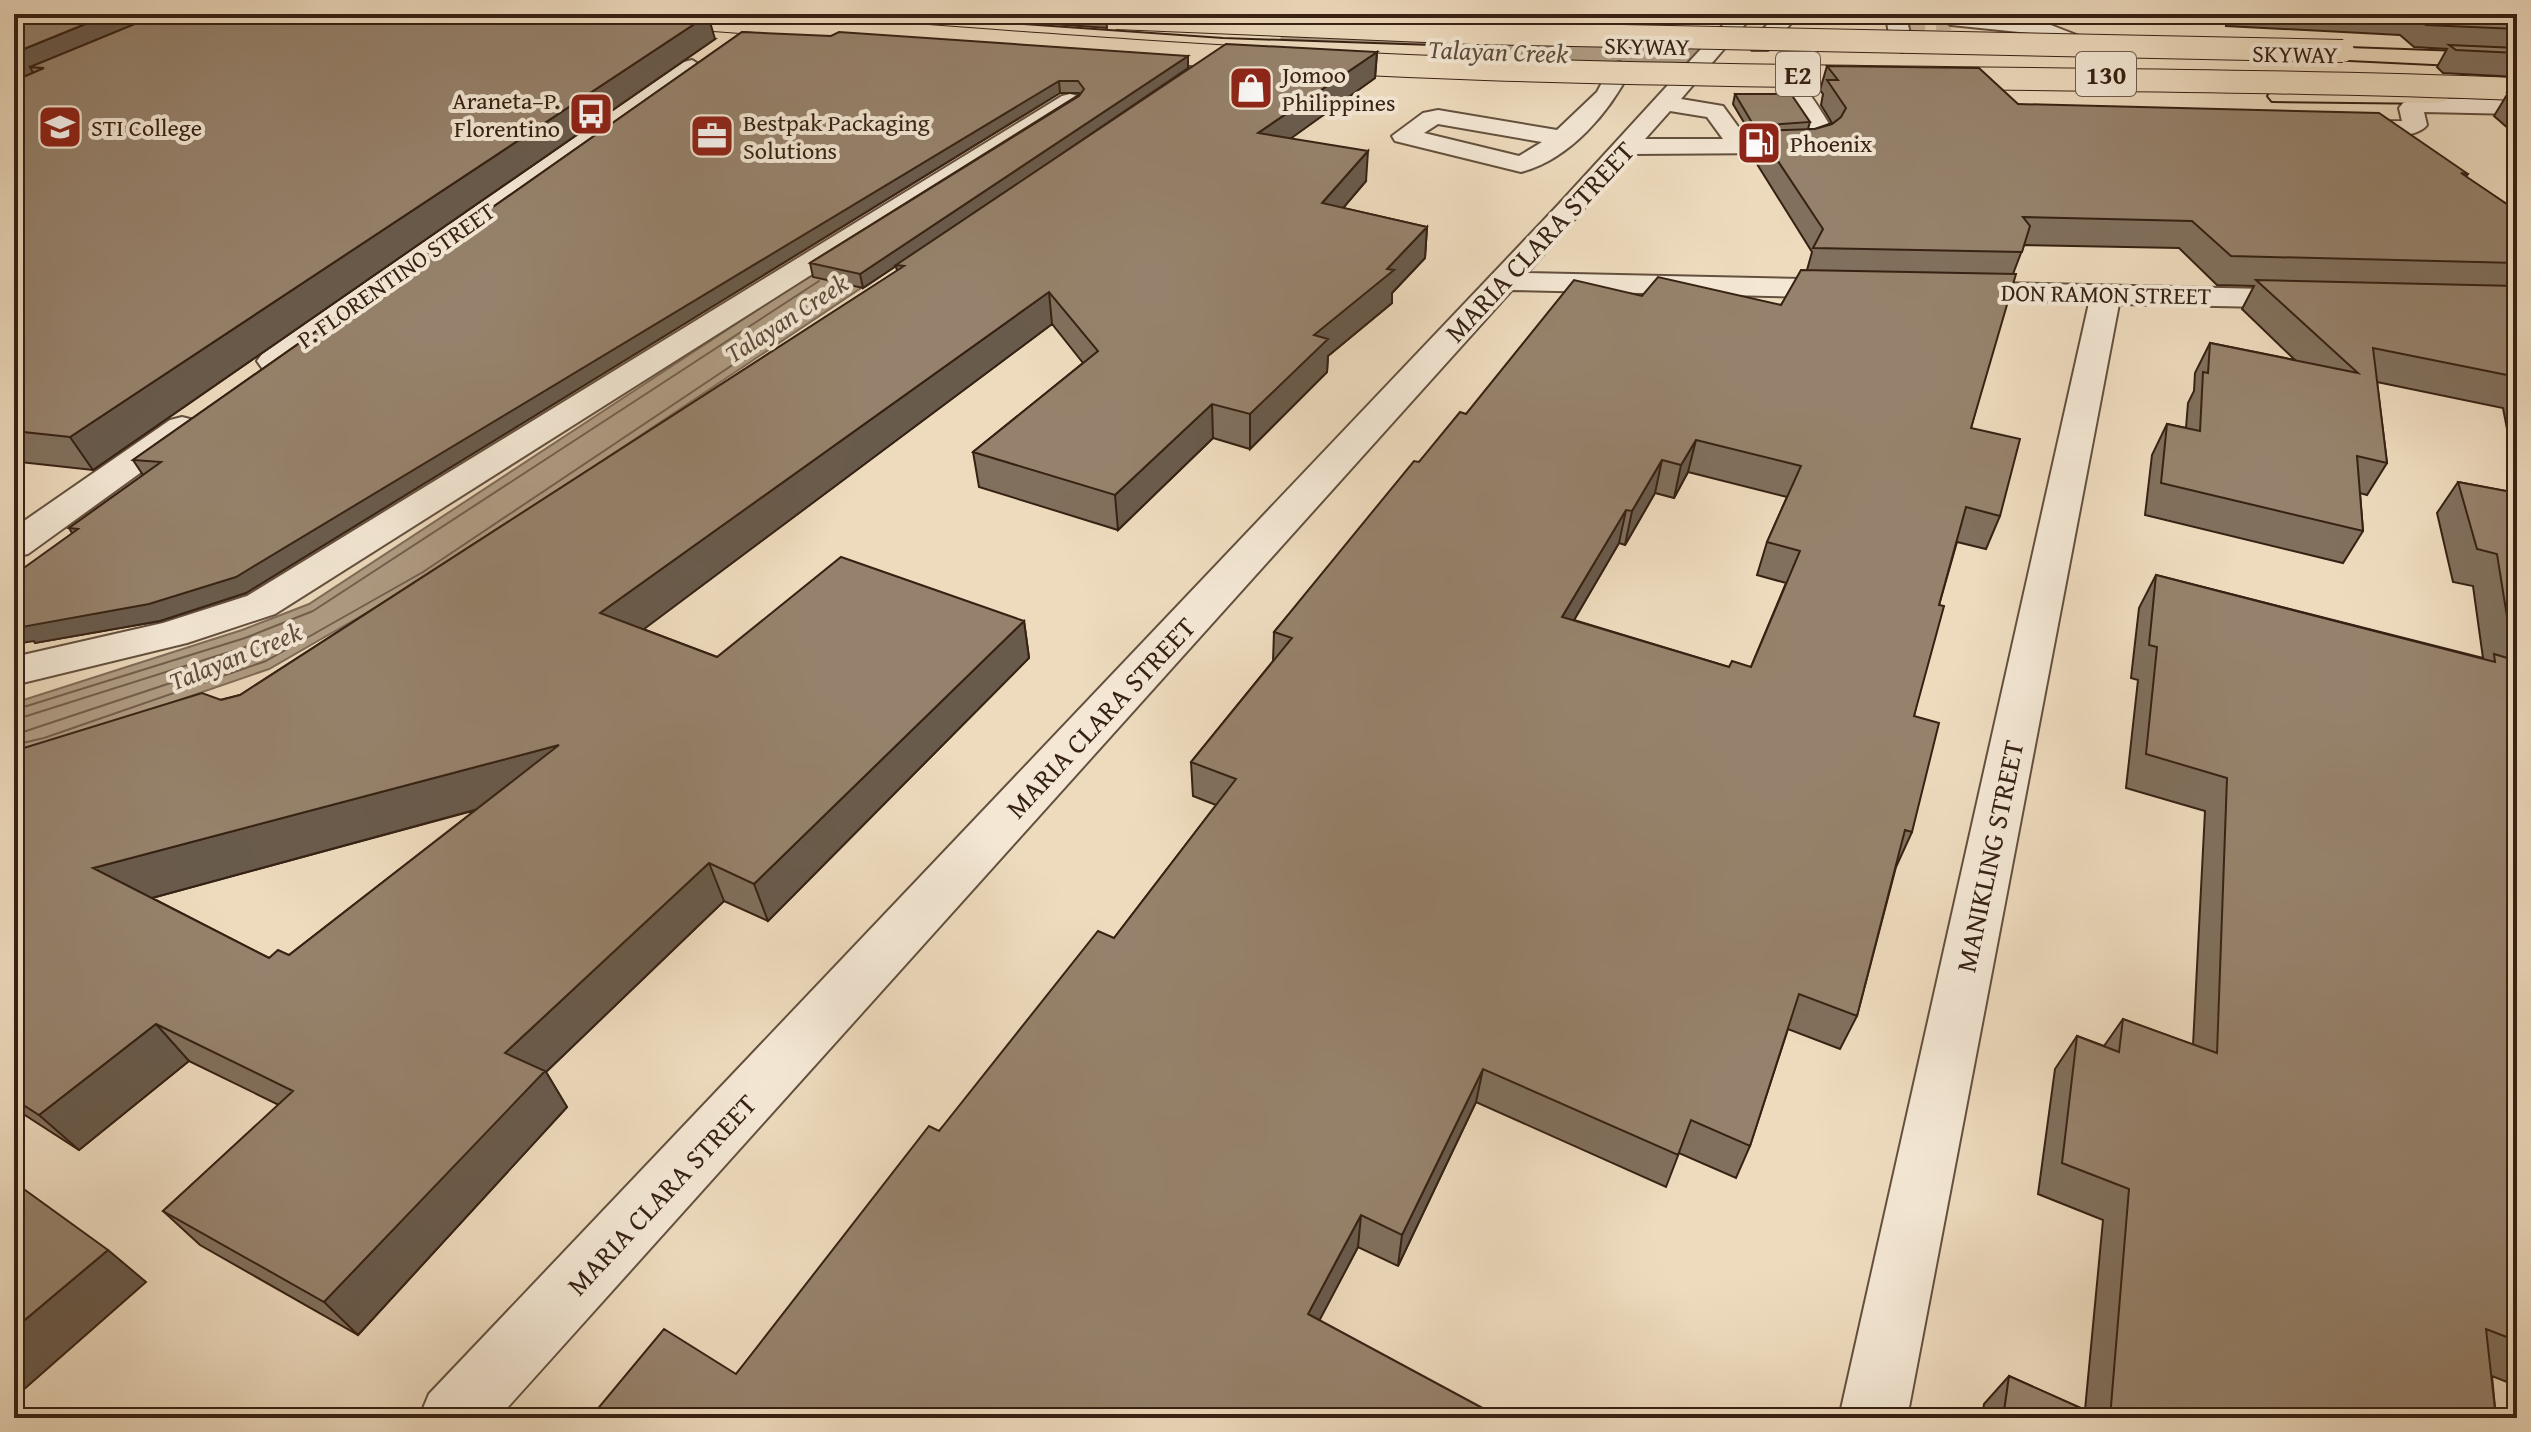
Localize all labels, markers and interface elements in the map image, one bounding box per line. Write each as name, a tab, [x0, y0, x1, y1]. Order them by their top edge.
street label: SKYWAY	[1604, 28, 1690, 64]
water label: Talayan Creek	[1427, 29, 1569, 73]
street label: SKYWAY	[2252, 36, 2338, 72]
road number: E2	[1776, 52, 1820, 96]
road number: 130	[2076, 52, 2136, 96]
place label: Jomoo Philippines	[1279, 57, 1396, 120]
shop icon: Jomoo Philippines	[1227, 64, 1275, 112]
place label: Araneta–P. Florentino	[452, 83, 560, 146]
bus stop icon: Araneta–P. Florentino	[567, 90, 615, 138]
school or university icon: STI College	[36, 103, 84, 151]
place label: Bestpak Packaging Solutions	[743, 105, 930, 168]
place label: STI College	[91, 110, 202, 145]
office icon: Bestpak Packaging Solutions	[688, 112, 736, 160]
fuel station icon: Phoenix	[1735, 119, 1783, 167]
place label: Phoenix	[1790, 126, 1873, 161]
street label: MARIA CLARA STREET	[1435, 131, 1644, 351]
street label: P. FLORENTINO STREET	[290, 193, 502, 357]
water label: Talayan Creek	[717, 263, 855, 372]
street label: DON RAMON STREET	[2000, 275, 2212, 313]
street label: MARIA CLARA STREET	[996, 607, 1205, 827]
water label: Talayan Creek	[163, 612, 307, 700]
street label: MANIKLING STREET	[1944, 736, 2034, 976]
street label: MARIA CLARA STREET	[557, 1084, 766, 1304]

